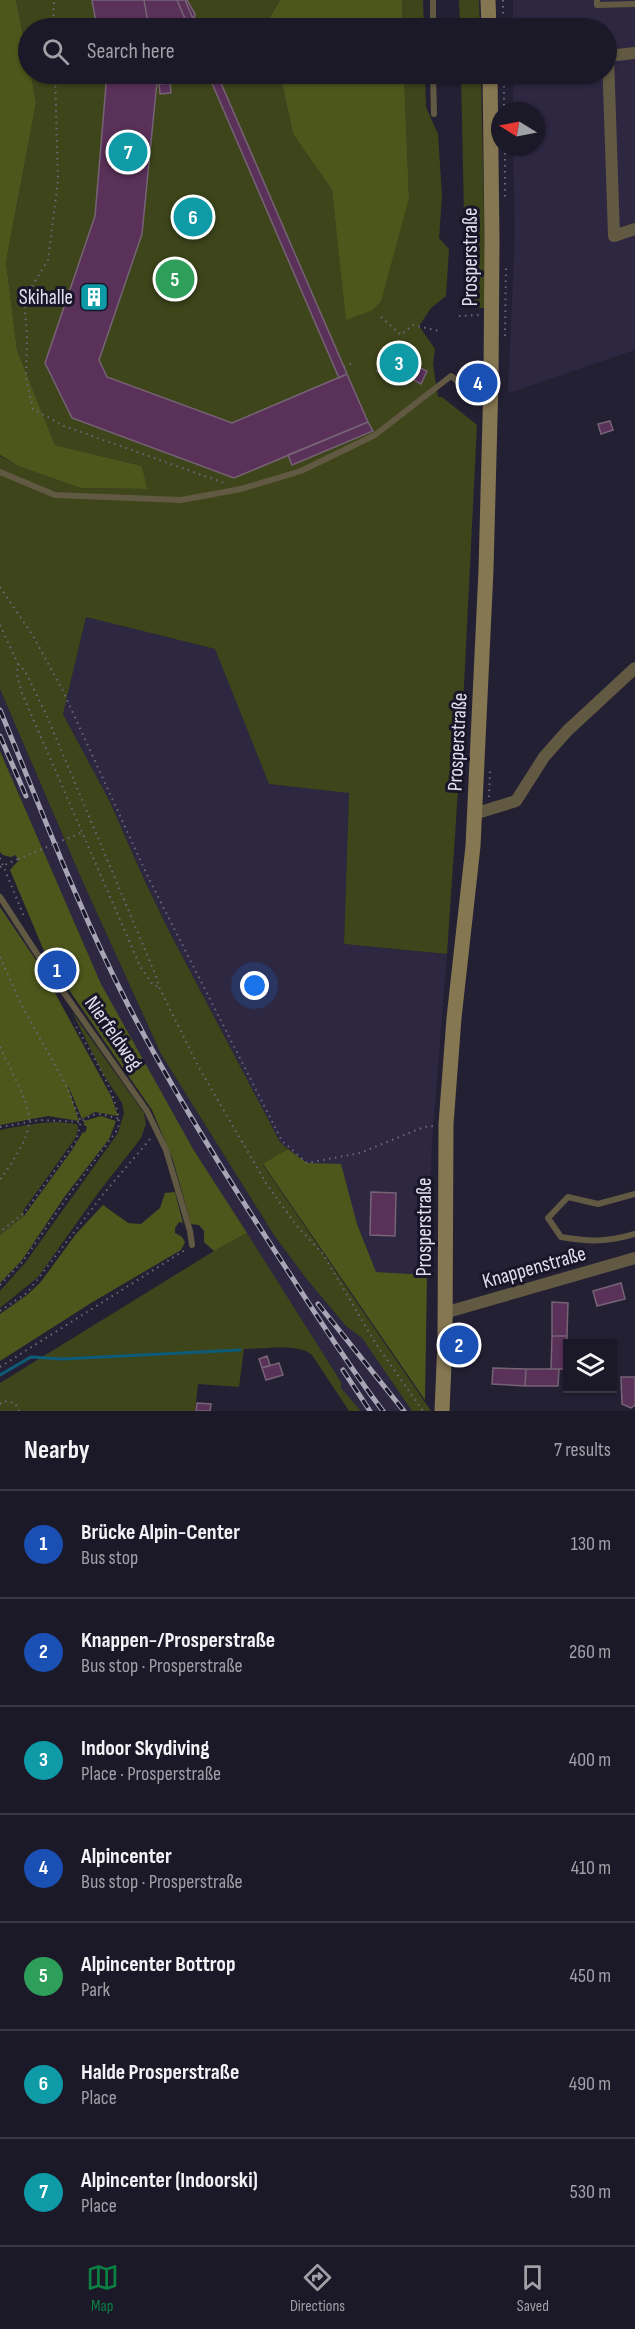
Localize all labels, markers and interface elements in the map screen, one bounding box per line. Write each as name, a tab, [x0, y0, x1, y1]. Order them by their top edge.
search box	[18, 18, 617, 84]
icon: search	[39, 35, 72, 68]
text: Search here	[87, 38, 174, 65]
north arrow	[491, 102, 545, 156]
pin: 7	[108, 130, 148, 174]
pin: 6	[174, 194, 212, 240]
street label: Prosperstraße	[458, 208, 483, 306]
pin: 5	[156, 256, 195, 302]
building icon: Skihalle	[78, 281, 110, 313]
place label: Skihalle	[19, 285, 73, 310]
pin: 3	[380, 340, 418, 386]
pin: 4	[458, 360, 498, 406]
street label: Prosperstraße	[442, 692, 473, 792]
pin: 1	[38, 948, 76, 992]
your location	[240, 971, 269, 1000]
street label: Nierfeldweg	[79, 991, 148, 1075]
street label: Prosperstraße	[412, 1178, 437, 1276]
street label: Knappenstraße	[480, 1241, 589, 1294]
pin: 2	[440, 1322, 478, 1368]
map controls	[563, 1339, 617, 1393]
button: layers	[563, 1339, 617, 1393]
text: Nearby	[24, 1435, 90, 1466]
text: 7 results	[554, 1438, 611, 1462]
text: Brücke Alpin-Center	[81, 1519, 240, 1546]
text: 1	[40, 1532, 47, 1556]
text: 130 m	[571, 1532, 611, 1556]
text: Bus stop	[81, 1546, 138, 1570]
text: Knappen-/Prosperstraße	[81, 1627, 275, 1654]
text: 2	[39, 1640, 48, 1664]
text: 260 m	[569, 1640, 611, 1664]
text: Bus stop · Prosperstraße	[81, 1654, 243, 1678]
text: Indoor Skydiving	[81, 1735, 210, 1762]
text: 3	[39, 1748, 48, 1772]
text: 400 m	[569, 1748, 611, 1772]
text: Place · Prosperstraße	[81, 1762, 221, 1786]
text: Alpincenter	[81, 1843, 172, 1870]
text: 4	[39, 1856, 48, 1880]
text: 410 m	[571, 1856, 611, 1880]
text: Bus stop · Prosperstraße	[81, 1870, 243, 1894]
text: Alpincenter Bottrop	[81, 1951, 235, 1978]
text: 5	[39, 1964, 48, 1988]
text: 450 m	[570, 1964, 611, 1988]
text: Park	[81, 1978, 110, 2002]
text: Halde Prosperstraße	[81, 2059, 239, 2086]
text: 6	[39, 2072, 48, 2096]
text: 490 m	[569, 2072, 611, 2096]
text: Place	[81, 2086, 117, 2110]
text: Alpincenter (Indoorski)	[81, 2167, 258, 2194]
text: 7	[39, 2180, 48, 2204]
text: 530 m	[570, 2180, 611, 2204]
text: Place	[81, 2194, 117, 2218]
tab: Map	[86, 2261, 119, 2316]
tab: Directions	[290, 2261, 345, 2316]
tab: Saved	[516, 2261, 549, 2316]

